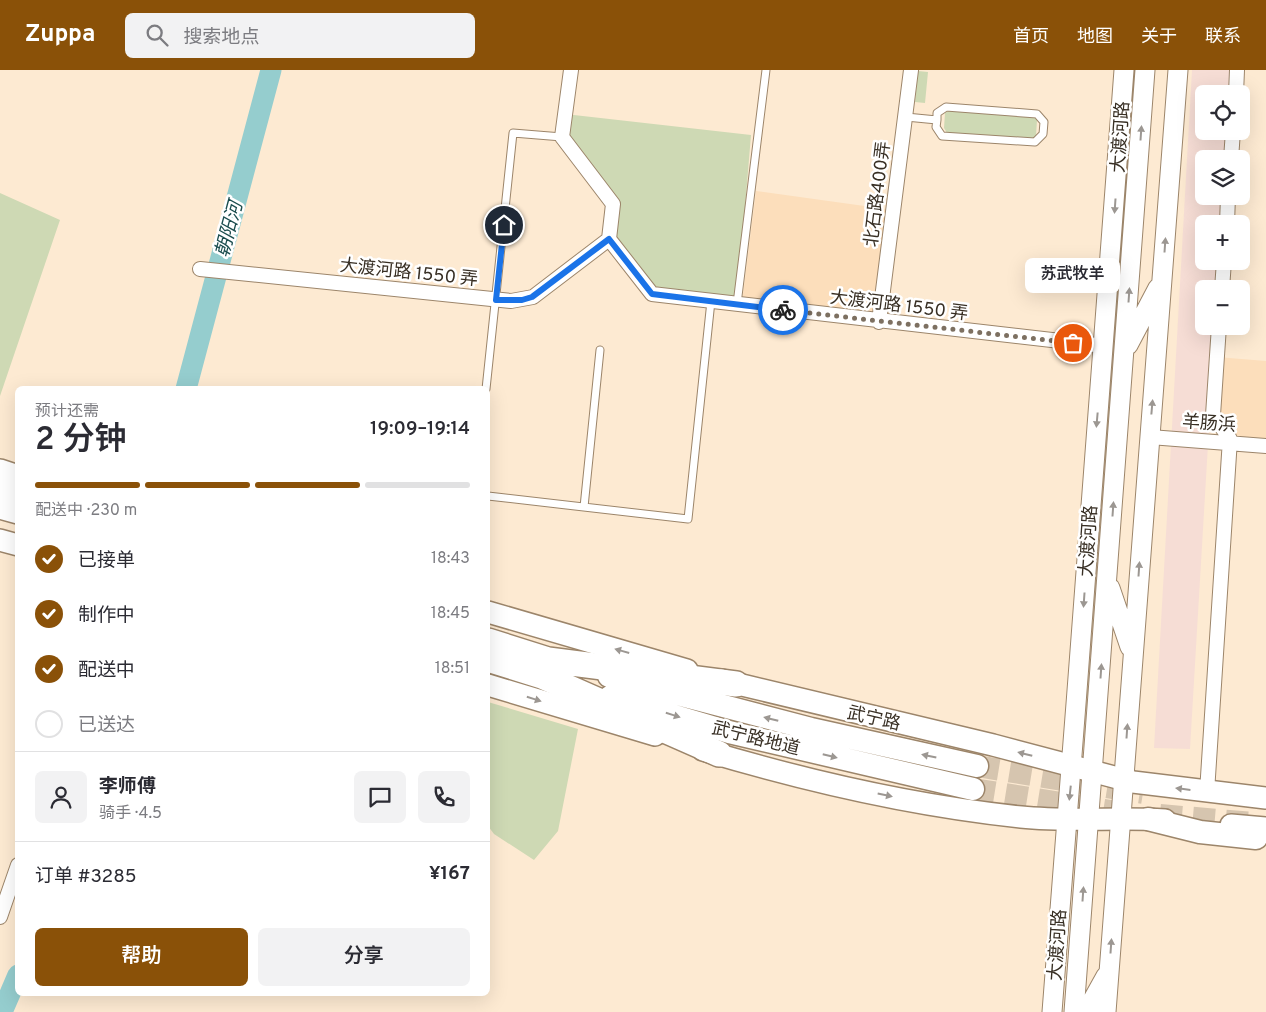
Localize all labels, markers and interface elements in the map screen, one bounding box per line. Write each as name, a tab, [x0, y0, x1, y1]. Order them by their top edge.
search box	[125, 13, 475, 58]
text: Zuppa	[25, 20, 95, 50]
icon: search	[143, 21, 171, 49]
text: 搜索地点	[183, 26, 259, 50]
text: 首页	[1013, 26, 1049, 49]
text: 地图	[1077, 26, 1113, 49]
text: 关于	[1141, 26, 1177, 49]
text: 联系	[1205, 26, 1241, 49]
map controls	[1195, 85, 1250, 335]
button: locate	[1195, 85, 1250, 140]
street label: 大渡河路	[1108, 100, 1135, 174]
one-way arrow	[1137, 125, 1145, 141]
street label: 北石路400弄	[861, 140, 896, 248]
button: layers	[1195, 150, 1250, 205]
water label: 朝阳河	[211, 195, 250, 260]
one-way arrow	[1110, 198, 1118, 214]
pin	[483, 204, 525, 246]
icon: home	[490, 211, 518, 239]
button: +	[1195, 215, 1250, 270]
one-way arrow	[1161, 237, 1169, 253]
street label: 大渡河路 1550 弄	[338, 255, 479, 292]
callout: 苏武牧羊	[1026, 258, 1120, 293]
text: 苏武牧羊	[1040, 265, 1105, 285]
button: −	[1195, 280, 1250, 335]
courier	[758, 285, 808, 335]
street label: 大渡河路 1550 弄	[828, 287, 969, 326]
one-way arrow	[1125, 287, 1133, 303]
icon: bike	[769, 296, 797, 324]
pin	[1052, 322, 1094, 364]
icon: bag	[1059, 329, 1087, 357]
one-way arrow	[1149, 399, 1157, 415]
text: 预计还需	[35, 402, 99, 422]
street label: 羊肠浜	[1181, 411, 1237, 438]
one-way arrow	[1093, 412, 1101, 428]
text: 19:09–19:14	[370, 417, 470, 441]
text: 2 分钟	[35, 421, 126, 461]
text: 配送中 · 230 m	[35, 501, 137, 521]
one-way arrow	[1109, 501, 1117, 517]
street label: 大渡河路	[1076, 504, 1103, 578]
icon: check	[35, 545, 63, 573]
text: 已接单	[78, 549, 135, 573]
text: 18:43	[431, 549, 470, 569]
one-way arrow	[1136, 561, 1144, 577]
one-way arrow	[1079, 592, 1087, 608]
icon: check	[35, 600, 63, 628]
text: 制作中	[78, 604, 135, 628]
text: 18:45	[431, 604, 470, 624]
one-way arrow	[615, 647, 630, 655]
icon: check	[35, 655, 63, 683]
text: 配送中	[78, 659, 135, 683]
text: 18:51	[435, 659, 470, 679]
one-way arrow	[1097, 663, 1105, 679]
one-way arrow	[527, 696, 542, 704]
street label: 武宁路	[845, 702, 903, 737]
one-way arrow	[665, 712, 680, 720]
text: 已送达	[78, 714, 135, 738]
one-way arrow	[763, 715, 778, 723]
street label: 武宁路地道	[709, 717, 802, 762]
one-way arrow	[1123, 723, 1131, 739]
one-way arrow	[1018, 749, 1033, 757]
one-way arrow	[822, 752, 837, 760]
one-way arrow	[922, 752, 937, 760]
button: person	[35, 771, 87, 823]
button: chat	[354, 771, 406, 823]
button: phone	[418, 771, 470, 823]
text: 李师傅	[99, 775, 156, 799]
one-way arrow	[1066, 785, 1074, 801]
one-way arrow	[1174, 785, 1190, 793]
one-way arrow	[878, 791, 894, 799]
text: 骑手 · 4.5	[99, 804, 162, 824]
text: ¥167	[429, 862, 470, 886]
text: 订单 #3285	[35, 865, 137, 889]
one-way arrow	[1079, 885, 1087, 901]
street label: 大渡河路	[1045, 908, 1072, 982]
button: 帮助	[35, 928, 248, 986]
button: 分享	[258, 928, 470, 986]
one-way arrow	[1107, 938, 1115, 954]

